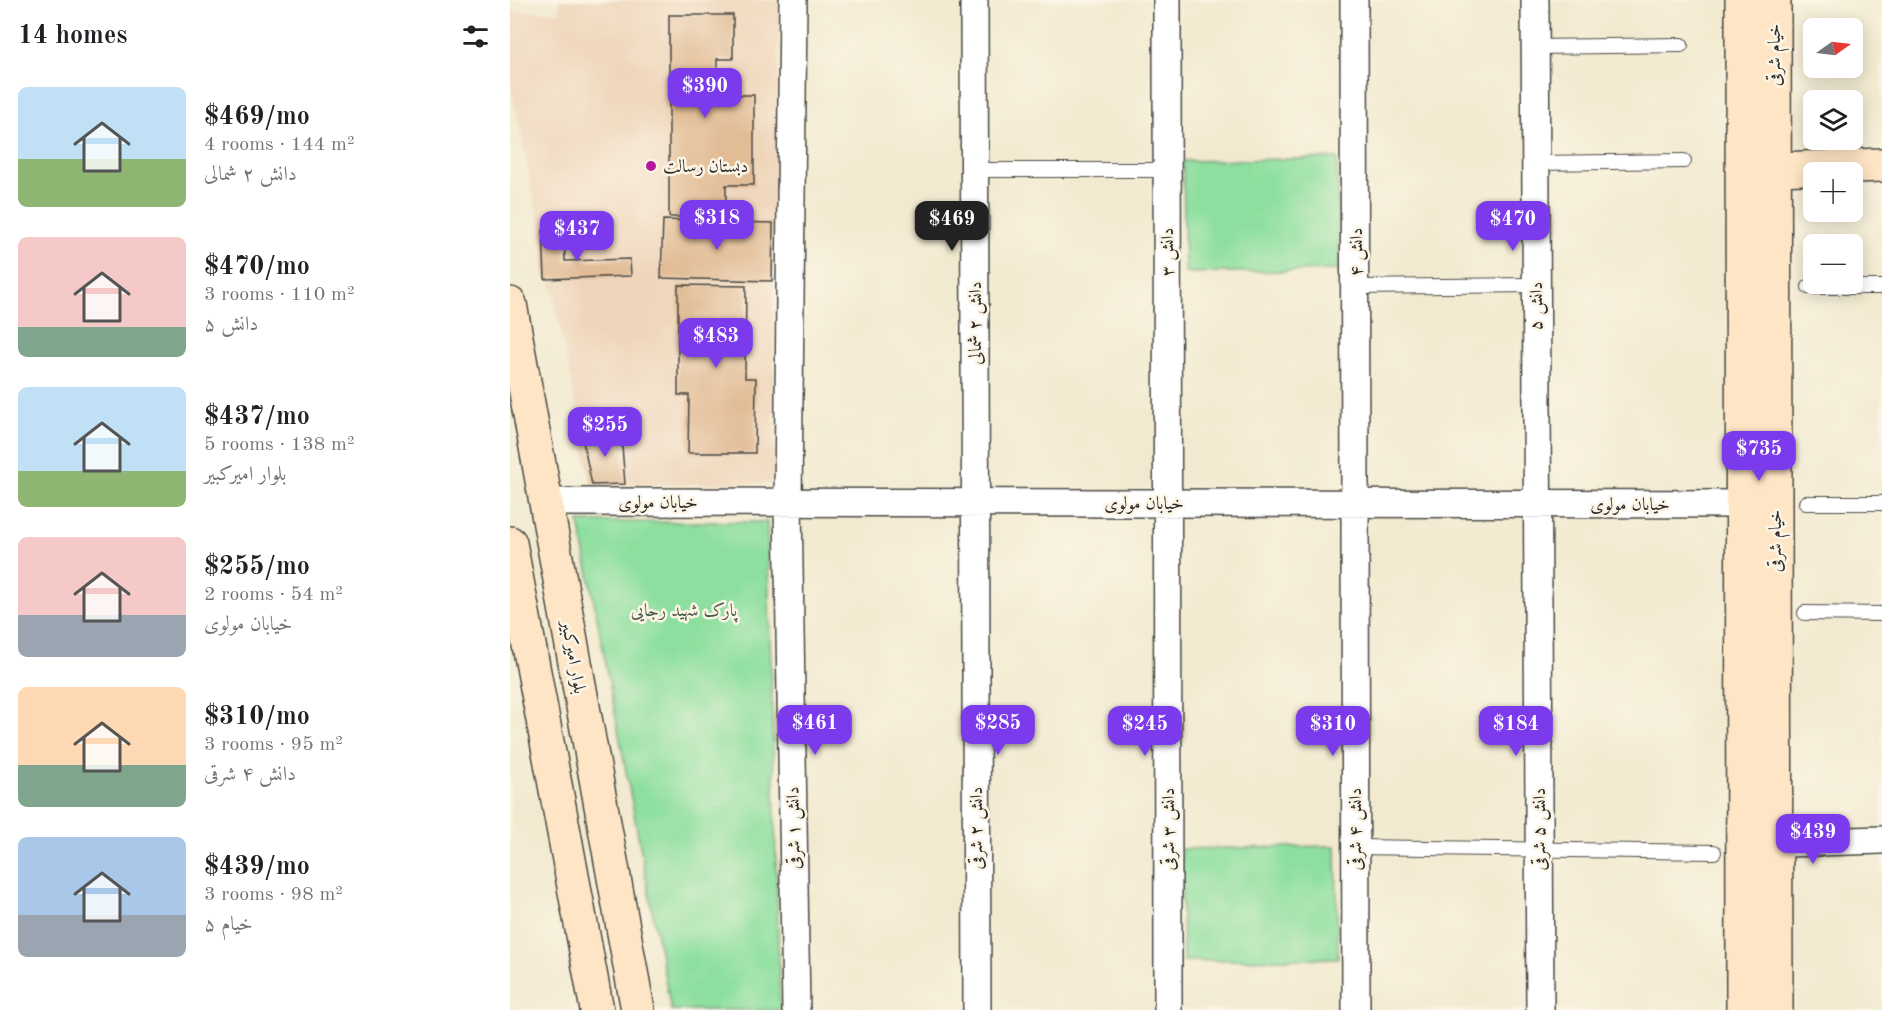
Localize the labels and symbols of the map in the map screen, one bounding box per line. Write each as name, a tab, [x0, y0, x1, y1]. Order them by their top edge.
north arrow	[1803, 18, 1863, 78]
street label: خیام شرقی	[1765, 24, 1790, 86]
pin: $390	[669, 68, 741, 119]
place label: دبستان رسالت	[663, 158, 748, 177]
marker: دبستان رسالت	[644, 159, 658, 173]
pin: $318	[681, 200, 753, 251]
pin: $469	[916, 201, 988, 252]
pin: $470	[1477, 201, 1549, 252]
pin: $437	[541, 211, 613, 262]
street label: دانش ۳	[1159, 228, 1179, 276]
street label: دانش ۴	[1348, 228, 1368, 276]
street label: دانش ۲ شمالی	[967, 281, 987, 365]
street label: دانش ۵	[1528, 282, 1548, 330]
pin: $483	[680, 318, 752, 369]
pin: $255	[569, 407, 641, 458]
pin: $735	[1723, 431, 1795, 482]
street label: خیابان مولوی	[618, 494, 698, 513]
street label: خیابان مولوی	[1104, 495, 1184, 514]
street label: خیابان مولوی	[1590, 496, 1670, 515]
street label: خیام شرقی	[1766, 510, 1791, 572]
park label: پارک شهید رجایی	[631, 602, 739, 623]
street label: بلوار امیرکبیر	[556, 617, 588, 695]
pin: $461	[779, 705, 851, 756]
pin: $285	[962, 705, 1034, 756]
pin: $245	[1109, 706, 1181, 757]
pin: $310	[1297, 706, 1369, 757]
pin: $184	[1480, 706, 1552, 757]
street label: دانش ۱ شرقی	[783, 786, 806, 870]
street label: دانش ۲ شرقی	[967, 787, 988, 869]
street label: دانش ۳ شرقی	[1159, 788, 1180, 870]
street label: دانش ۴ شرقی	[1346, 788, 1367, 870]
street label: دانش ۵ شرقی	[1530, 788, 1551, 870]
pin: $439	[1777, 814, 1849, 865]

